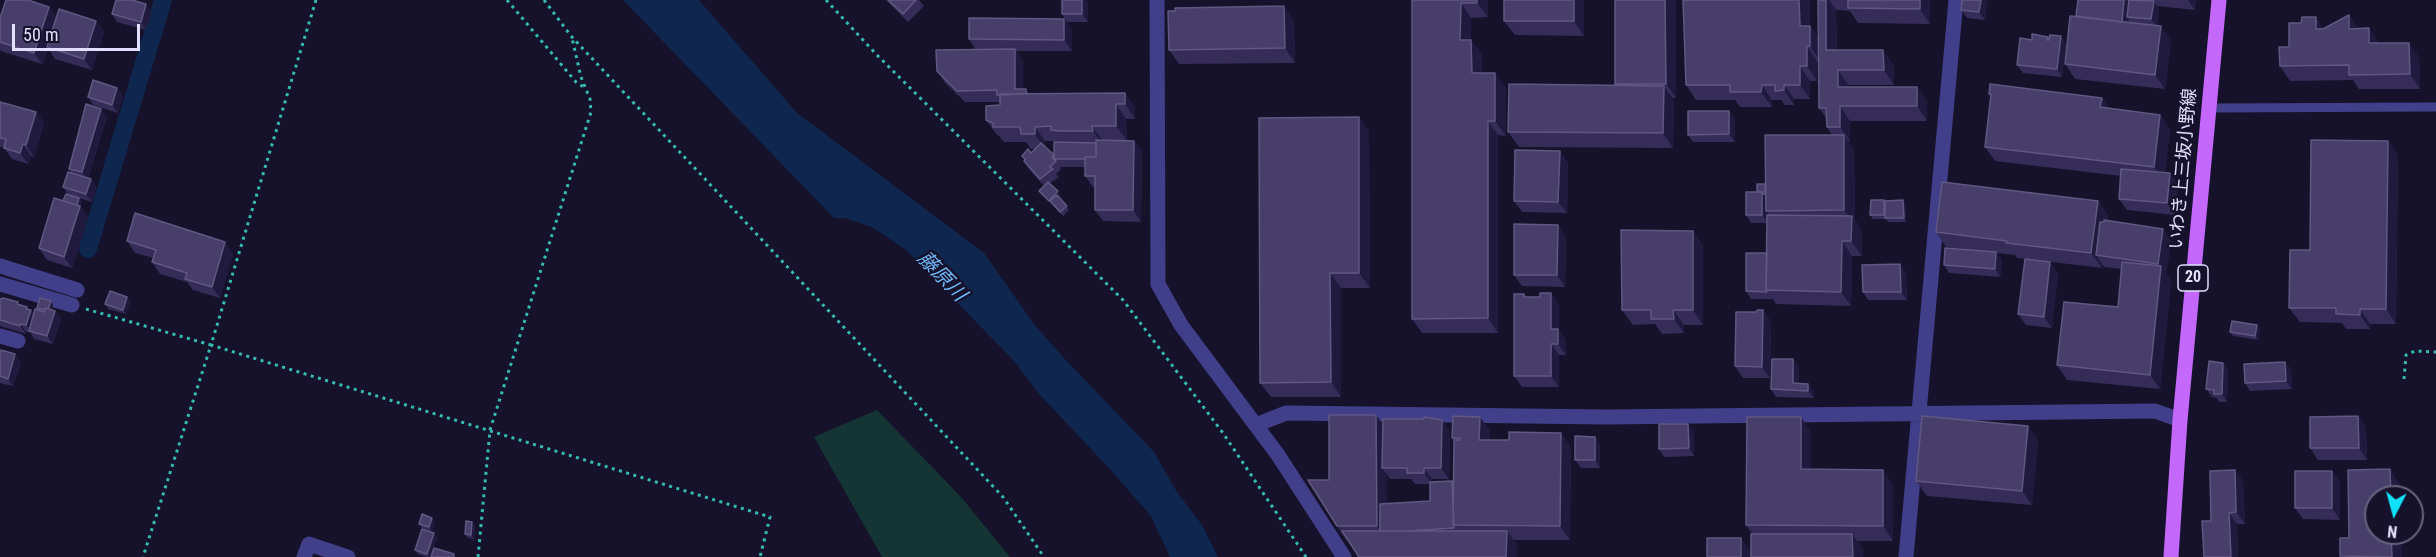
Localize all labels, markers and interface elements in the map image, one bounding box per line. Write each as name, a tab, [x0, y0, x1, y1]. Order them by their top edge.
scale bar	[15, 12, 142, 50]
text: 50 m	[23, 24, 58, 45]
street label: いわき上三坂小野線	[2166, 87, 2202, 251]
water label: 藤原川	[912, 247, 970, 307]
road number: 20	[2178, 265, 2208, 291]
north arrow	[2364, 485, 2424, 545]
text: N	[2386, 521, 2398, 541]

